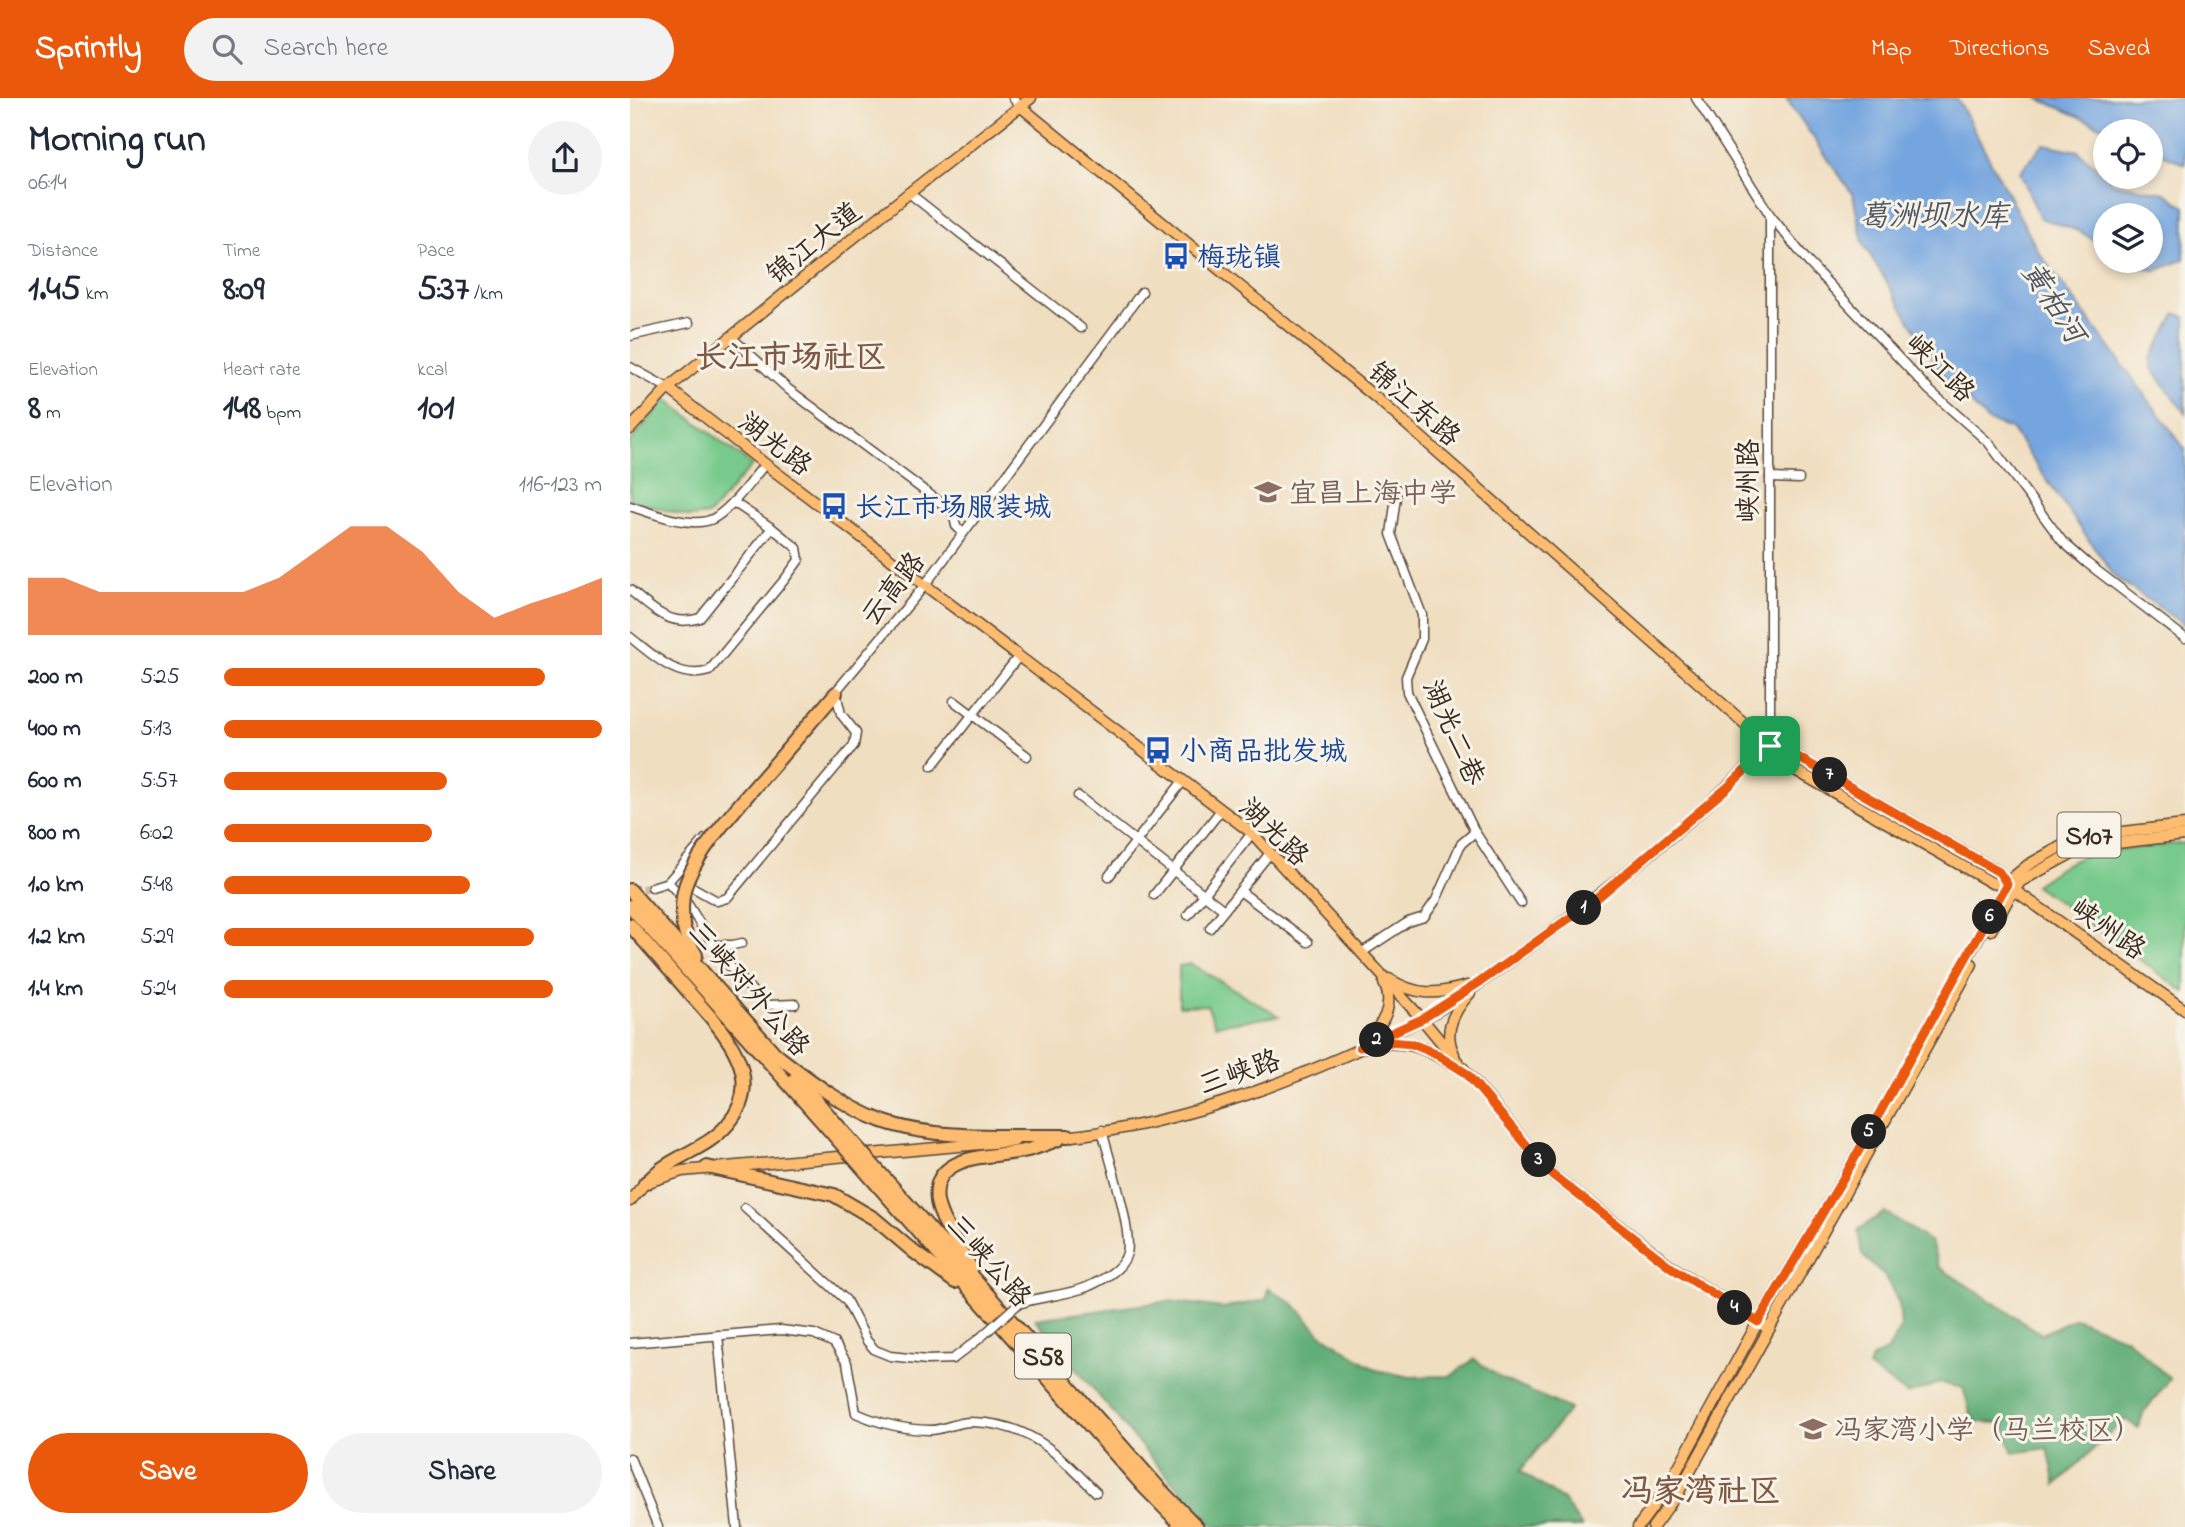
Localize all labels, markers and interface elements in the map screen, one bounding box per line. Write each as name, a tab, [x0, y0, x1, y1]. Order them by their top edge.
search box	[184, 18, 674, 81]
text: Sprintly	[35, 25, 142, 73]
icon: search	[208, 30, 246, 68]
text: Search here	[264, 30, 388, 68]
text: Map	[1871, 32, 1912, 67]
text: Directions	[1950, 32, 2049, 67]
text: Saved	[2087, 32, 2150, 67]
text: Morning run	[28, 113, 206, 169]
map controls	[2093, 119, 2163, 273]
button: locate	[2093, 119, 2163, 189]
button: share	[528, 121, 602, 195]
text: 06:14	[28, 167, 67, 200]
street label: 锦江大道	[759, 194, 872, 296]
water label: 葛洲坝水库	[1859, 196, 2011, 240]
button: layers	[2093, 203, 2163, 273]
text: Distance	[28, 238, 98, 265]
text: Time	[223, 238, 260, 265]
text: Pace	[417, 238, 454, 265]
place label: 梅珑镇	[1197, 239, 1281, 280]
bus stop icon: 梅珑镇	[1161, 241, 1191, 271]
water label: 黄柏河	[2009, 254, 2097, 358]
text: 1.45	[28, 265, 81, 316]
text: 8:09	[223, 265, 264, 316]
text: 5:37	[417, 265, 469, 316]
text: km	[81, 281, 109, 308]
text: /km	[469, 281, 503, 308]
street label: 峡江路	[1894, 326, 1983, 413]
district label: 长江市场社区	[695, 336, 887, 383]
street label: 锦江东路	[1357, 353, 1468, 458]
text: Elevation	[28, 357, 98, 384]
text: Heart rate	[223, 357, 301, 384]
text: kcal	[417, 357, 448, 384]
text: 8	[28, 384, 41, 435]
text: 148	[223, 384, 261, 435]
text: 101	[417, 384, 455, 435]
text: m	[41, 400, 61, 427]
text: bpm	[261, 400, 301, 427]
street label: 湖光路	[728, 404, 820, 488]
street label: 峡州路	[1730, 439, 1771, 523]
text: Elevation	[28, 469, 113, 502]
text: 116–123 m	[519, 469, 602, 502]
place label: 宜昌上海中学	[1289, 475, 1457, 516]
school or university icon: 宜昌上海中学	[1253, 477, 1283, 507]
place label: 长江市场服装城	[855, 489, 1051, 530]
bus stop icon: 长江市场服装城	[819, 491, 849, 521]
street label: 云高路	[853, 544, 937, 636]
text: 200 m	[28, 661, 83, 694]
text: 5:25	[140, 661, 180, 694]
street label: 湖光二巷	[1410, 674, 1494, 794]
text: 400 m	[28, 713, 81, 746]
text: 5:13	[140, 713, 172, 746]
pin	[1740, 716, 1800, 776]
icon: arrive	[1751, 727, 1789, 765]
place label: 小商品批发城	[1179, 733, 1347, 774]
bus stop icon: 小商品批发城	[1143, 735, 1173, 765]
pin: 7	[1812, 758, 1848, 792]
text: 7	[1826, 761, 1833, 788]
text: 600 m	[28, 765, 82, 798]
text: 5:57	[140, 765, 178, 798]
street label: 湖光路	[1228, 790, 1317, 877]
road number: S107	[2058, 813, 2120, 858]
text: 800 m	[28, 817, 80, 850]
text: 6:02	[140, 817, 173, 850]
text: 1.0 km	[28, 869, 84, 902]
text: 5:48	[140, 869, 173, 902]
pin: 1	[1566, 890, 1602, 926]
street label: 峡州路	[2061, 890, 2153, 972]
text: 1	[1580, 894, 1587, 921]
pin: 6	[1972, 900, 2008, 934]
text: 6	[1985, 903, 1994, 930]
street label: 三峡对外公路	[677, 913, 818, 1067]
text: 1.2 km	[28, 921, 85, 954]
text: 5:29	[140, 921, 173, 954]
text: 1.4 km	[28, 973, 83, 1006]
text: 5:24	[140, 973, 176, 1006]
pin: 2	[1360, 1023, 1394, 1058]
text: 2	[1372, 1026, 1381, 1053]
street label: 三峡路	[1194, 1041, 1287, 1107]
pin: 5	[1852, 1114, 1886, 1150]
text: 5	[1863, 1118, 1874, 1145]
pin: 3	[1522, 1142, 1556, 1178]
text: 3	[1535, 1146, 1542, 1173]
street label: 三峡公路	[935, 1207, 1040, 1318]
pin: 4	[1718, 1290, 1752, 1326]
text: 4	[1731, 1294, 1738, 1321]
road number: S58	[1015, 1334, 1071, 1378]
place label: 冯家湾小学（马兰校区）	[1834, 1412, 2142, 1453]
school or university icon: 冯家湾小学（马兰校区）	[1798, 1414, 1828, 1444]
button: Save	[28, 1433, 308, 1513]
button: Share	[322, 1433, 602, 1513]
district label: 冯家湾社区	[1621, 1470, 1781, 1517]

